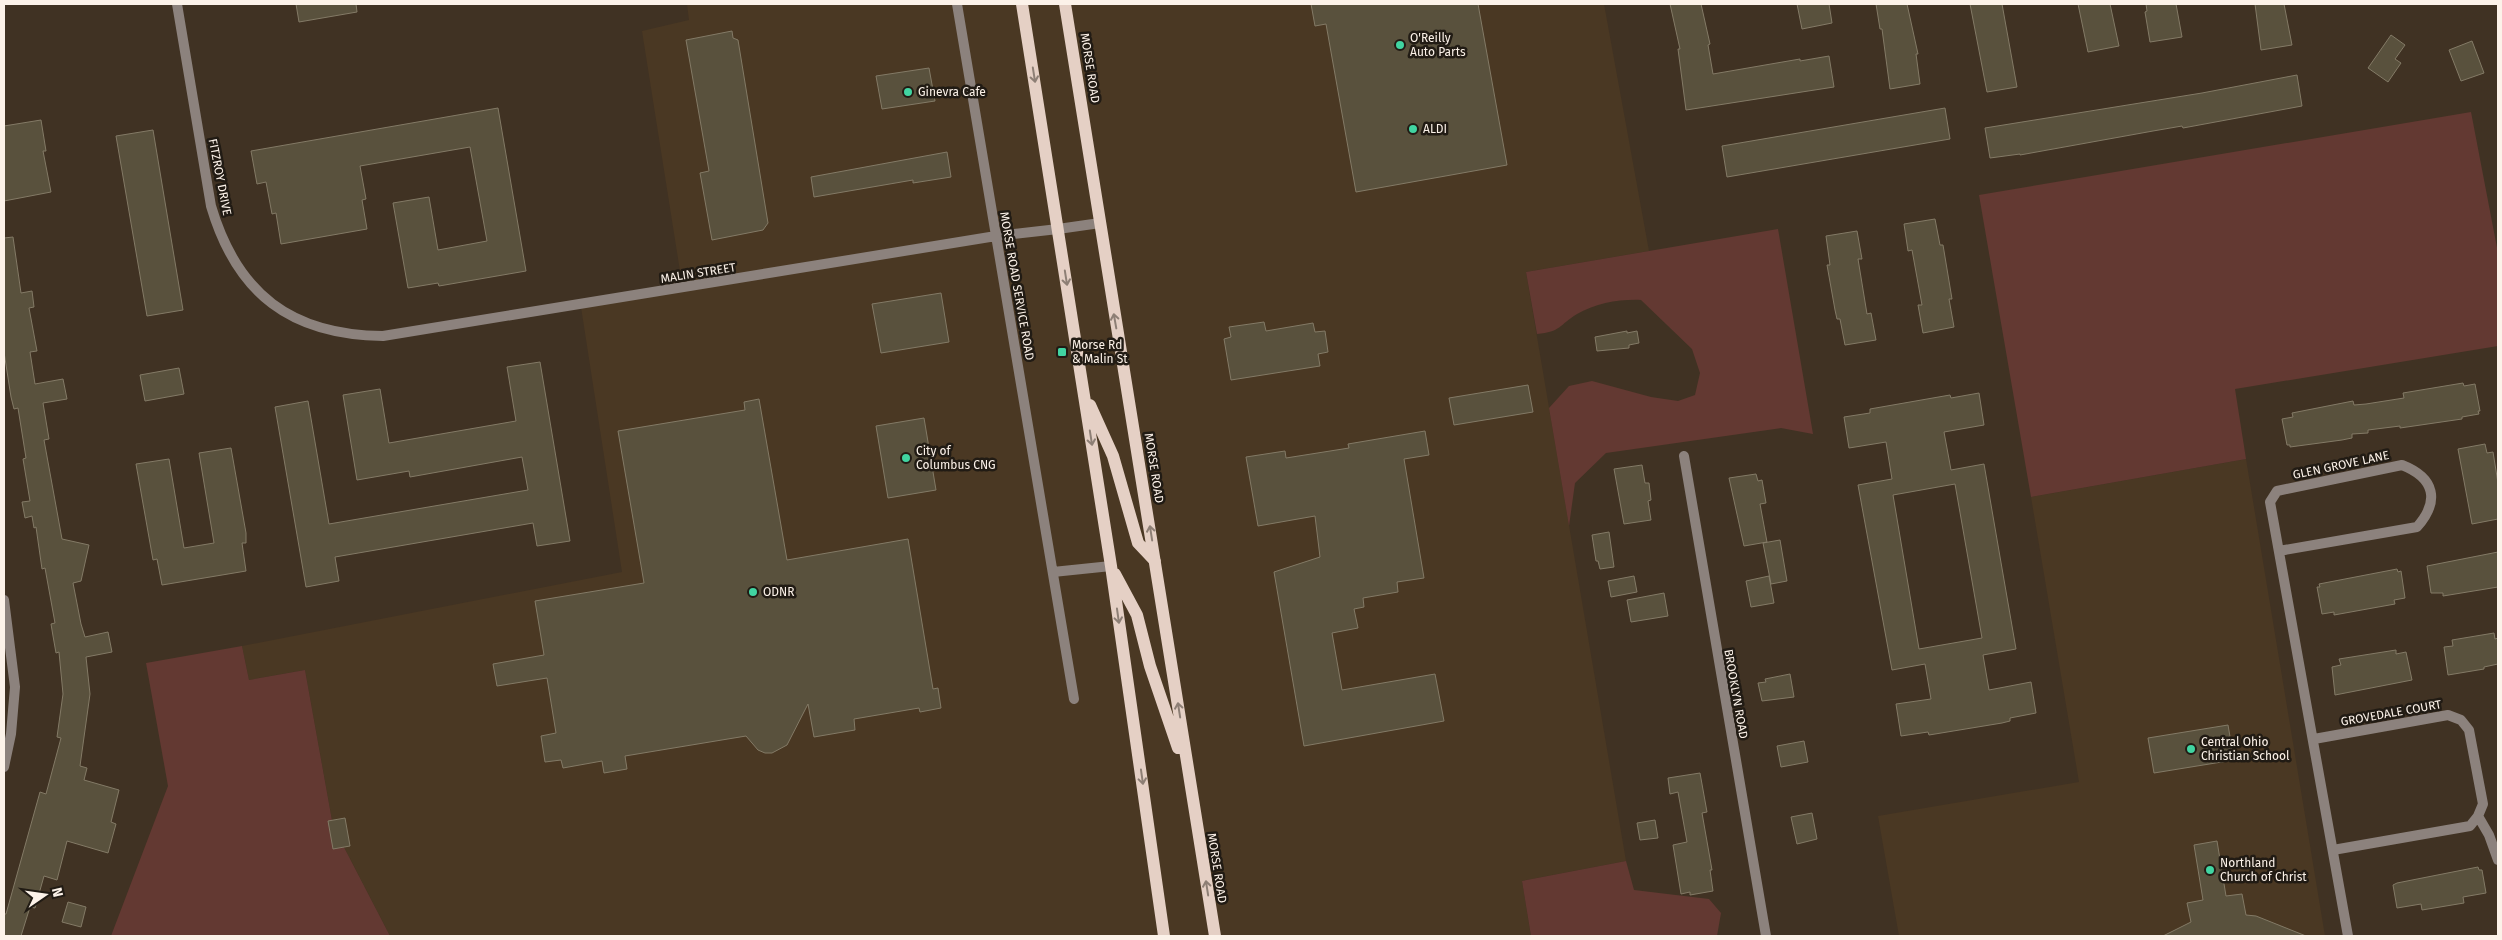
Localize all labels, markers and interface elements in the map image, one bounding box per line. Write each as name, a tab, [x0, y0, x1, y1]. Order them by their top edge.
place label: O'Reilly Auto Parts	[1410, 31, 1466, 59]
street label: MORSE ROAD	[1078, 32, 1102, 104]
marker: O'Reilly Auto Parts	[1394, 39, 1406, 51]
one-way arrow	[1029, 67, 1039, 83]
place label: Ginevra Cafe	[918, 85, 986, 99]
marker: Ginevra Cafe	[902, 86, 914, 98]
place label: ALDI	[1423, 122, 1447, 136]
marker: ALDI	[1407, 123, 1419, 135]
street label: FITZROY DRIVE	[206, 137, 234, 217]
street label: MORSE ROAD SERVICE ROAD	[997, 211, 1037, 362]
street label: MALIN STREET	[659, 260, 737, 286]
one-way arrow	[1061, 269, 1071, 285]
one-way arrow	[1110, 313, 1119, 329]
place label: Morse Rd & Malin St	[1072, 338, 1128, 366]
marker: Morse Rd & Malin St	[1056, 346, 1068, 358]
one-way arrow	[1086, 430, 1096, 446]
street label: MORSE ROAD	[1142, 432, 1166, 504]
place label: City of Columbus CNG	[916, 444, 996, 472]
street label: GLEN GROVE LANE	[2292, 448, 2390, 482]
marker: City of Columbus CNG	[900, 452, 912, 464]
one-way arrow	[1145, 525, 1155, 541]
place label: ODNR	[763, 585, 795, 599]
marker: ODNR	[747, 586, 759, 598]
one-way arrow	[1113, 608, 1123, 624]
street label: BROOKLYN ROAD	[1721, 648, 1751, 740]
street label: GROVEDALE COURT	[2340, 697, 2443, 729]
one-way arrow	[1173, 703, 1183, 719]
place label: Central Ohio Christian School	[2201, 735, 2290, 763]
marker: Central Ohio Christian School	[2185, 743, 2197, 755]
one-way arrow	[1137, 769, 1147, 785]
street label: MORSE ROAD	[1205, 832, 1229, 904]
place label: Northland Church of Christ	[2220, 856, 2307, 884]
marker: Northland Church of Christ	[2204, 864, 2216, 876]
north arrow	[20, 870, 70, 920]
one-way arrow	[1201, 881, 1211, 897]
text: N	[48, 886, 67, 899]

